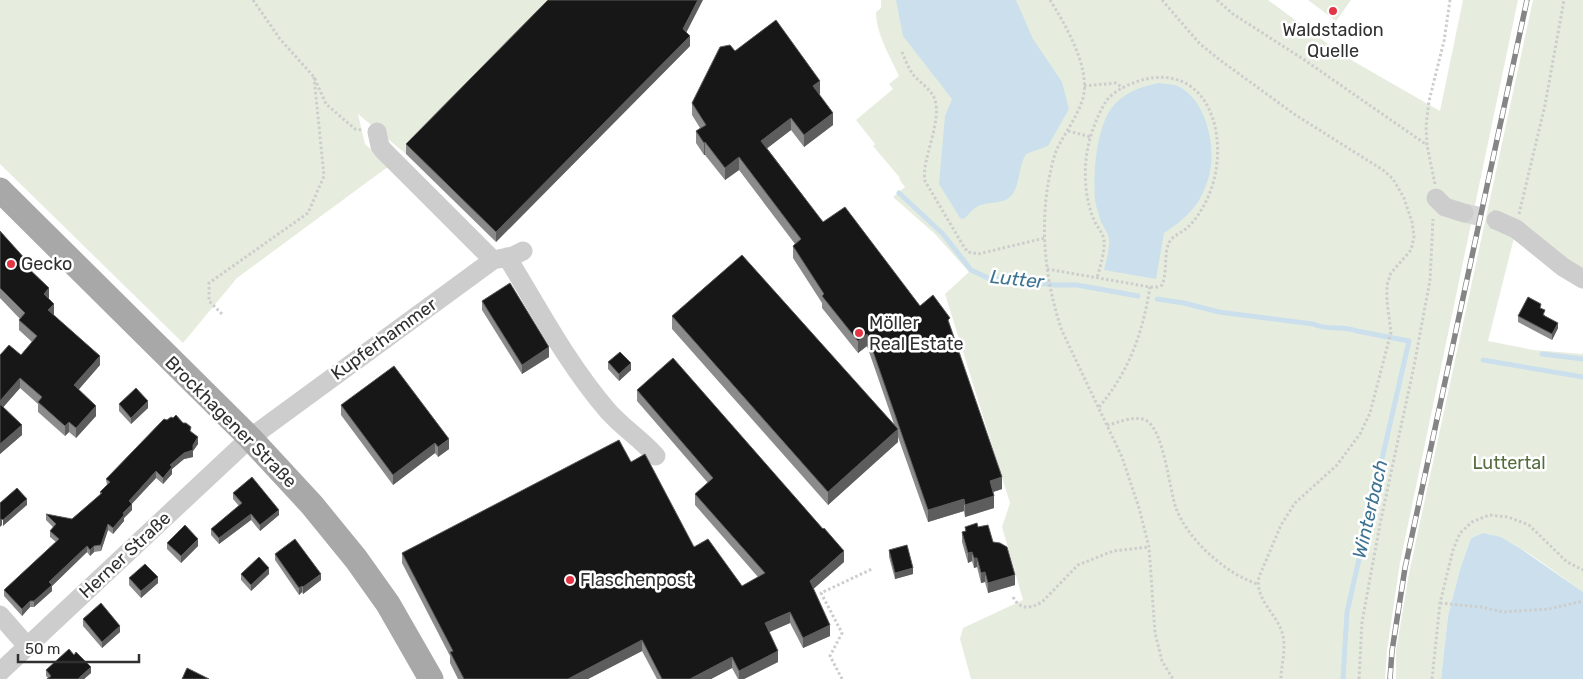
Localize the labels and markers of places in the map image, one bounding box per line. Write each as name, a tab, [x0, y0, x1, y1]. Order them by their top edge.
marker: Waldstadion Quelle	[1327, 5, 1339, 17]
place label: Waldstadion Quelle	[1282, 19, 1384, 62]
place label: Gecko	[21, 253, 72, 275]
marker: Gecko	[5, 258, 17, 270]
place label: Möller Real Estate	[869, 312, 964, 355]
marker: Möller Real Estate	[853, 327, 865, 339]
place label: Flaschenpost	[580, 569, 693, 591]
marker: Flaschenpost	[564, 574, 576, 586]

